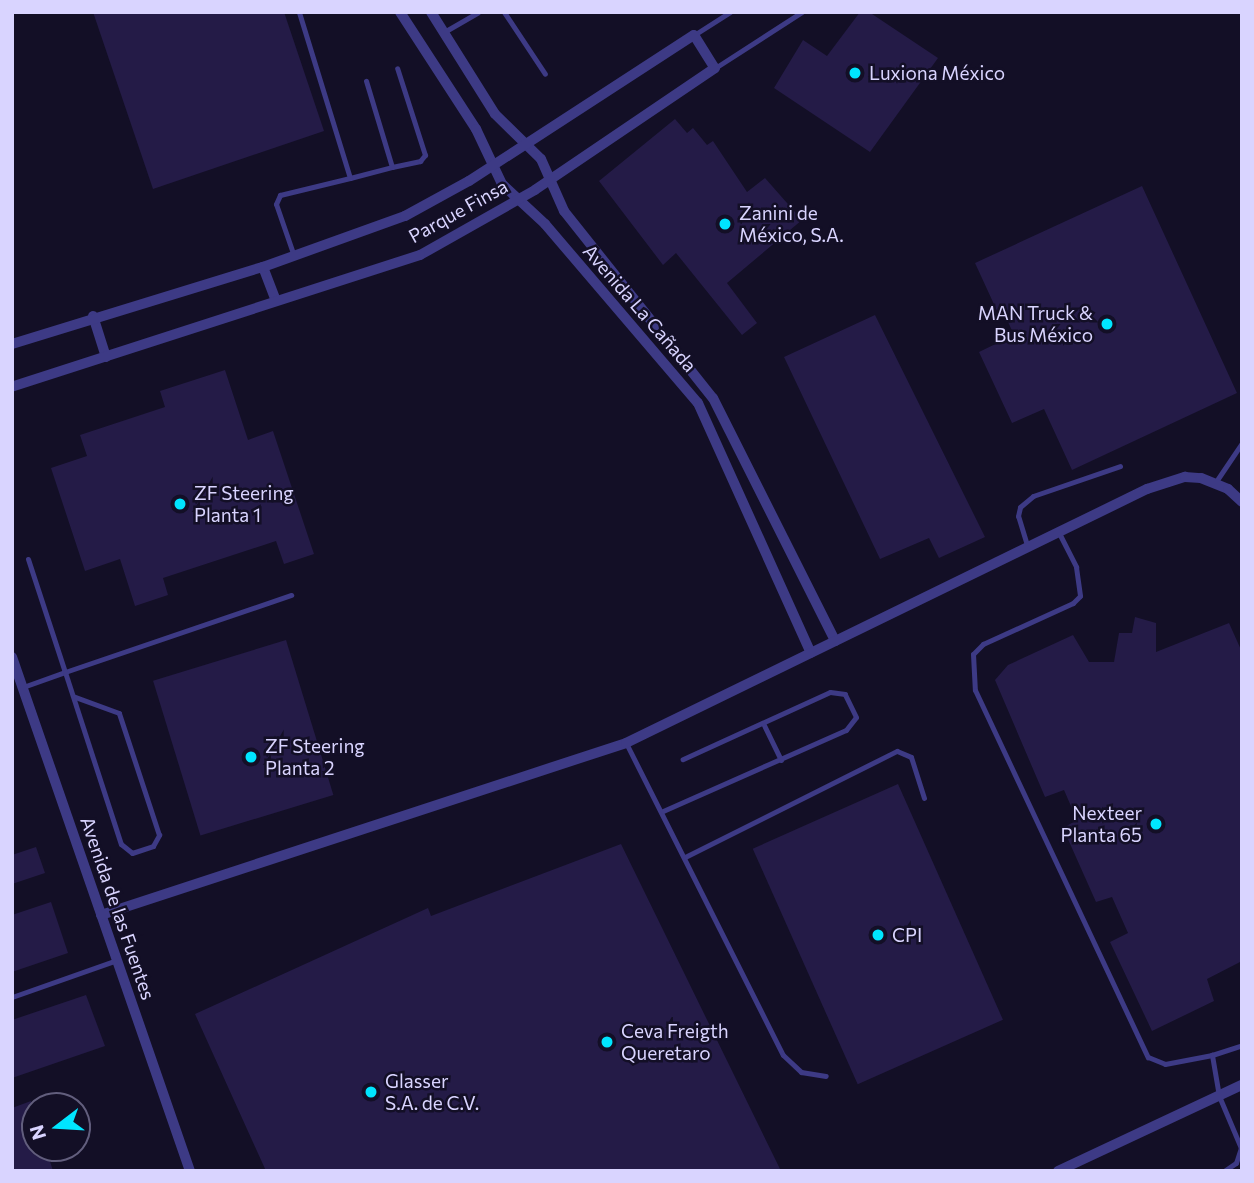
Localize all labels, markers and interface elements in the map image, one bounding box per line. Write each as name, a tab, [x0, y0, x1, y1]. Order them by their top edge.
place label: Luxiona México	[869, 62, 1005, 84]
marker: Luxiona México	[847, 65, 863, 81]
street label: Parque Finsa	[404, 174, 512, 248]
place label: Zanini de México, S.A.	[739, 202, 844, 246]
marker: Zanini de México, S.A.	[717, 216, 733, 232]
street label: Avenida La Cañada	[578, 240, 702, 376]
place label: MAN Truck & Bus México	[978, 302, 1093, 346]
marker: MAN Truck & Bus México	[1099, 316, 1115, 332]
place label: ZF Steering Planta 1	[194, 482, 294, 526]
marker: ZF Steering Planta 1	[172, 496, 188, 512]
place label: ZF Steering Planta 2	[265, 735, 365, 779]
marker: ZF Steering Planta 2	[243, 749, 259, 765]
place label: Nexteer Planta 65	[1061, 802, 1142, 846]
street label: Avenida de las Fuentes	[76, 813, 160, 1003]
marker: Nexteer Planta 65	[1148, 816, 1164, 832]
place label: CPI	[892, 924, 922, 946]
marker: CPI	[870, 927, 886, 943]
place label: Ceva Freigth Queretaro	[621, 1020, 729, 1064]
marker: Ceva Freigth Queretaro	[599, 1034, 615, 1050]
place label: Glasser S.A. de C.V.	[385, 1070, 479, 1114]
marker: Glasser S.A. de C.V.	[363, 1084, 379, 1100]
north arrow	[21, 1092, 91, 1162]
text: N	[24, 1123, 50, 1143]

